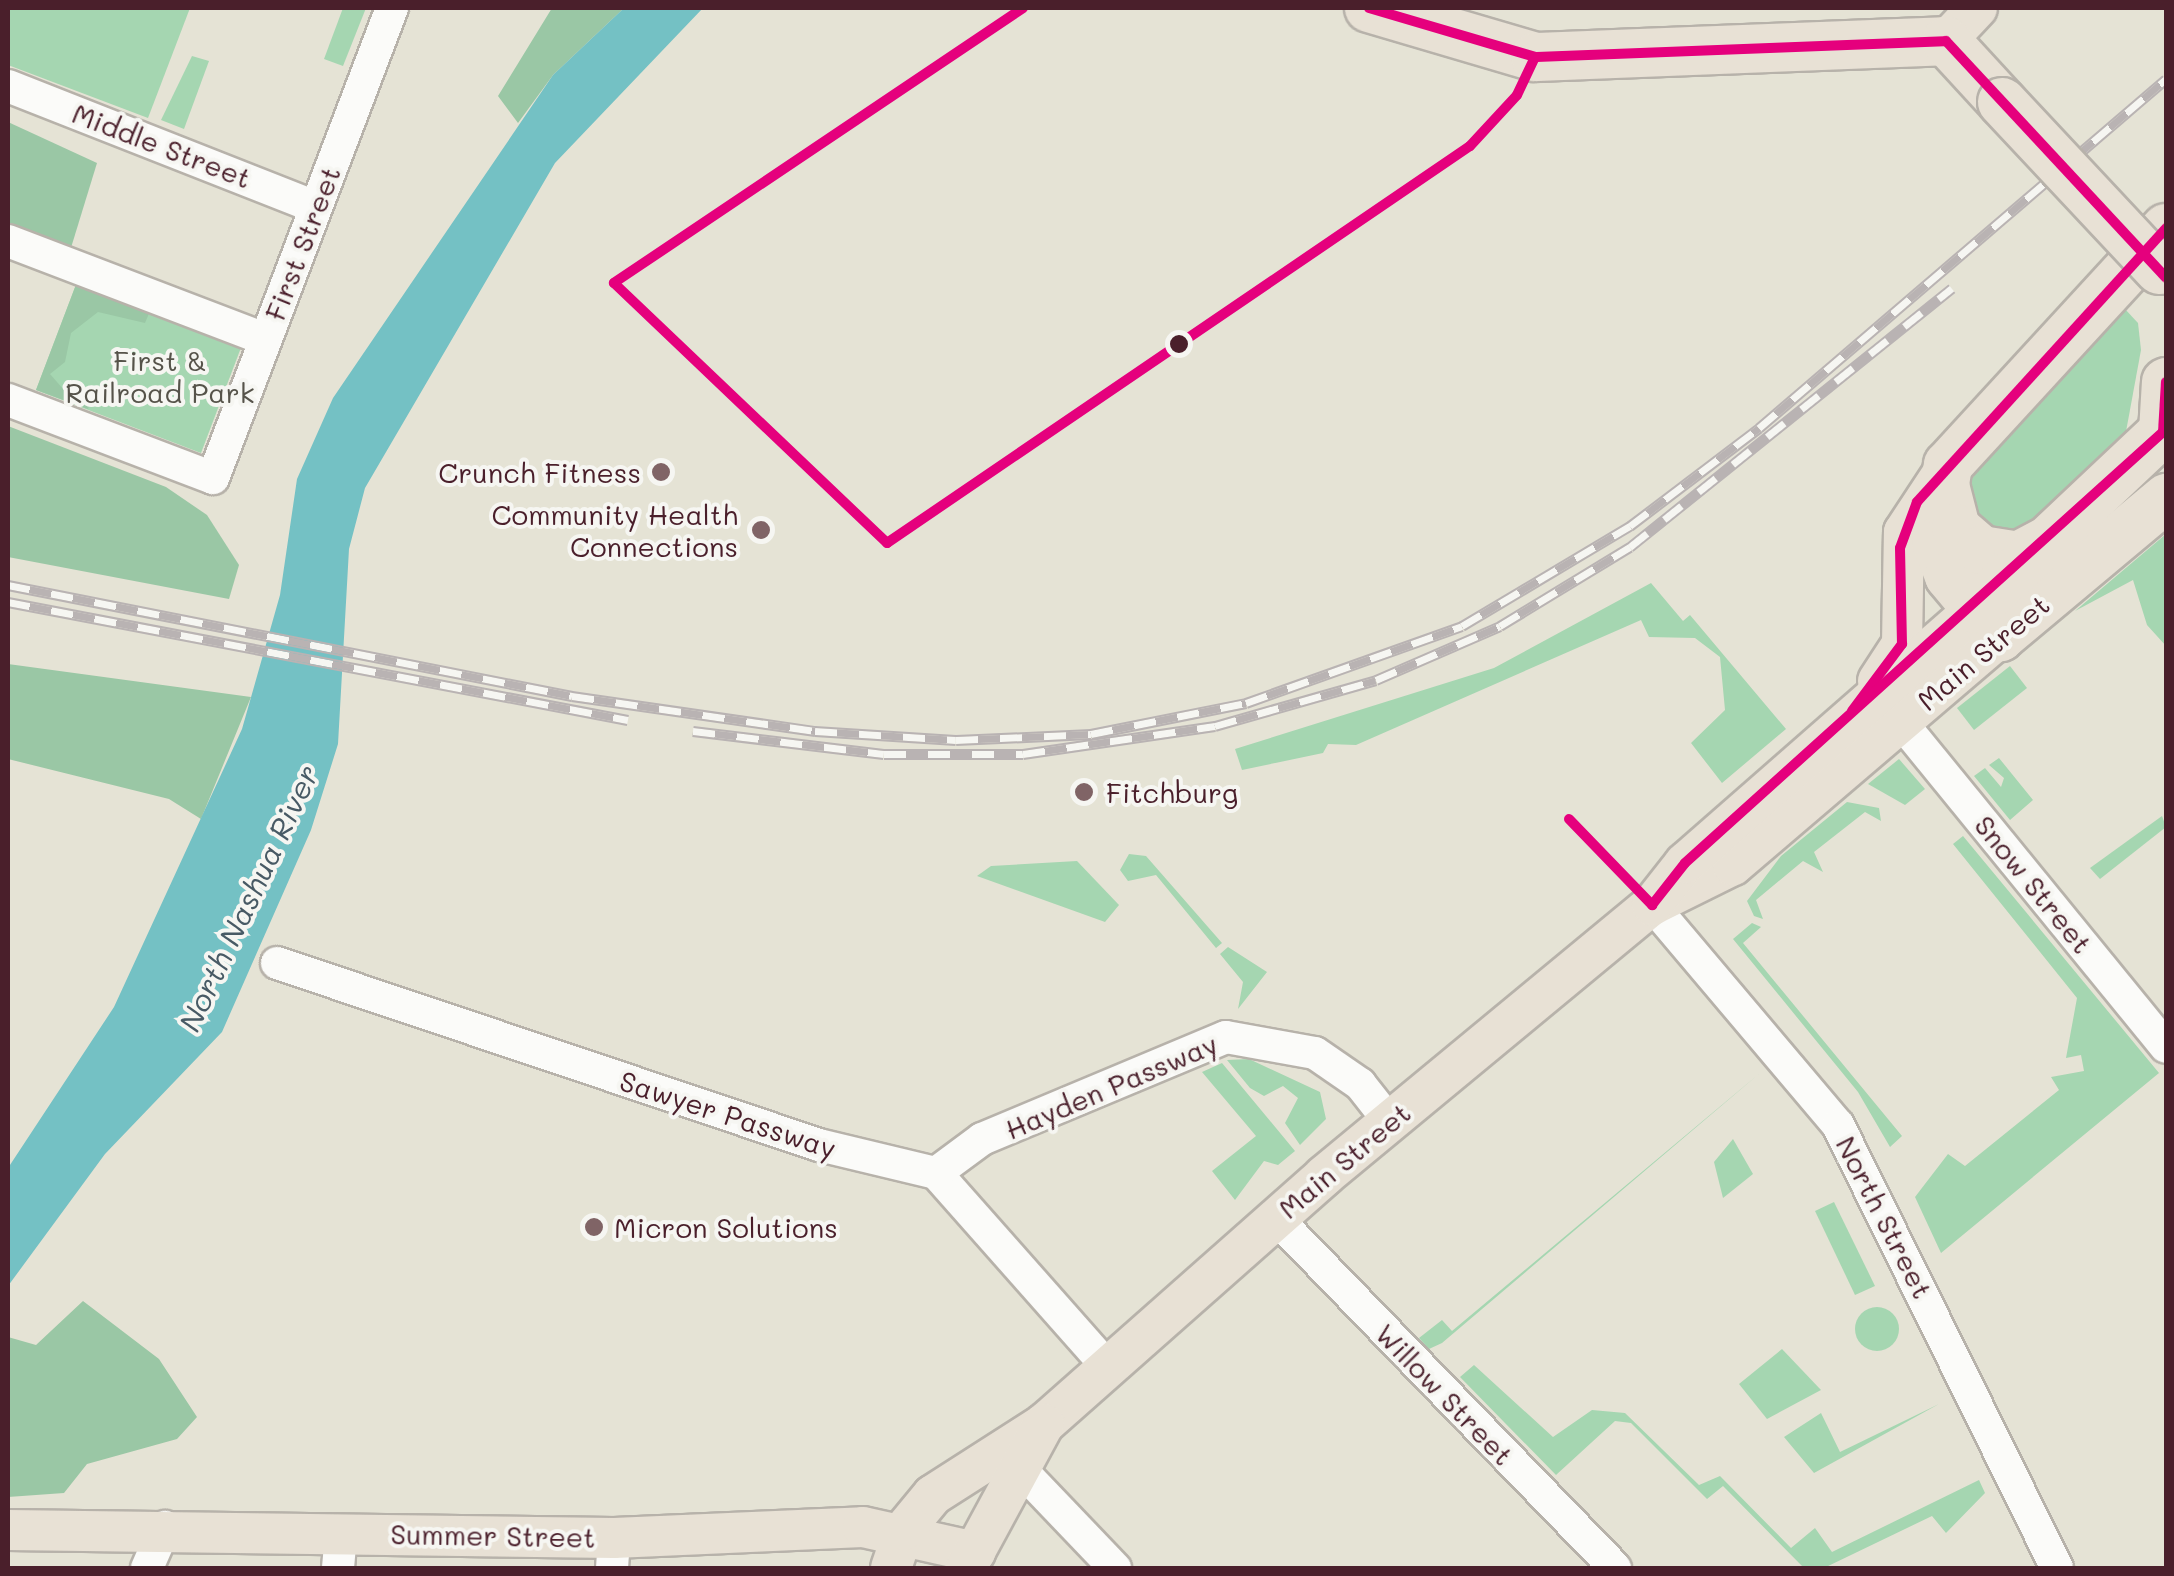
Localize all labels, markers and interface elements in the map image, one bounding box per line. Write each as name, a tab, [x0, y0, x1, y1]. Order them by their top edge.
street label: Middle Street	[68, 95, 256, 195]
street label: First Street	[257, 161, 347, 325]
unlabelled marker	[1169, 334, 1189, 354]
park label: First & Railroad Park	[65, 343, 255, 409]
place label: Crunch Fitness	[438, 455, 641, 489]
marker: Crunch Fitness	[650, 461, 672, 483]
place label: Community Health Connections	[492, 497, 738, 563]
marker: Community Health Connections	[748, 517, 774, 543]
street label: Main Street	[1910, 587, 2056, 717]
water label: North Nashua River	[170, 759, 326, 1037]
place label: Fitchburg	[1106, 775, 1238, 809]
marker: Fitchburg	[1071, 779, 1097, 805]
street label: Snow Street	[1968, 808, 2100, 960]
street label: Hayden Passway	[1000, 1026, 1222, 1146]
street label: Sawyer Passway	[616, 1063, 840, 1165]
street label: Main Street	[1271, 1095, 1417, 1225]
street label: North Street	[1830, 1130, 1940, 1304]
place label: Micron Solutions	[614, 1210, 838, 1244]
marker: Micron Solutions	[583, 1216, 605, 1238]
street label: Willow Street	[1369, 1316, 1521, 1472]
street label: Summer Street	[390, 1516, 596, 1554]

